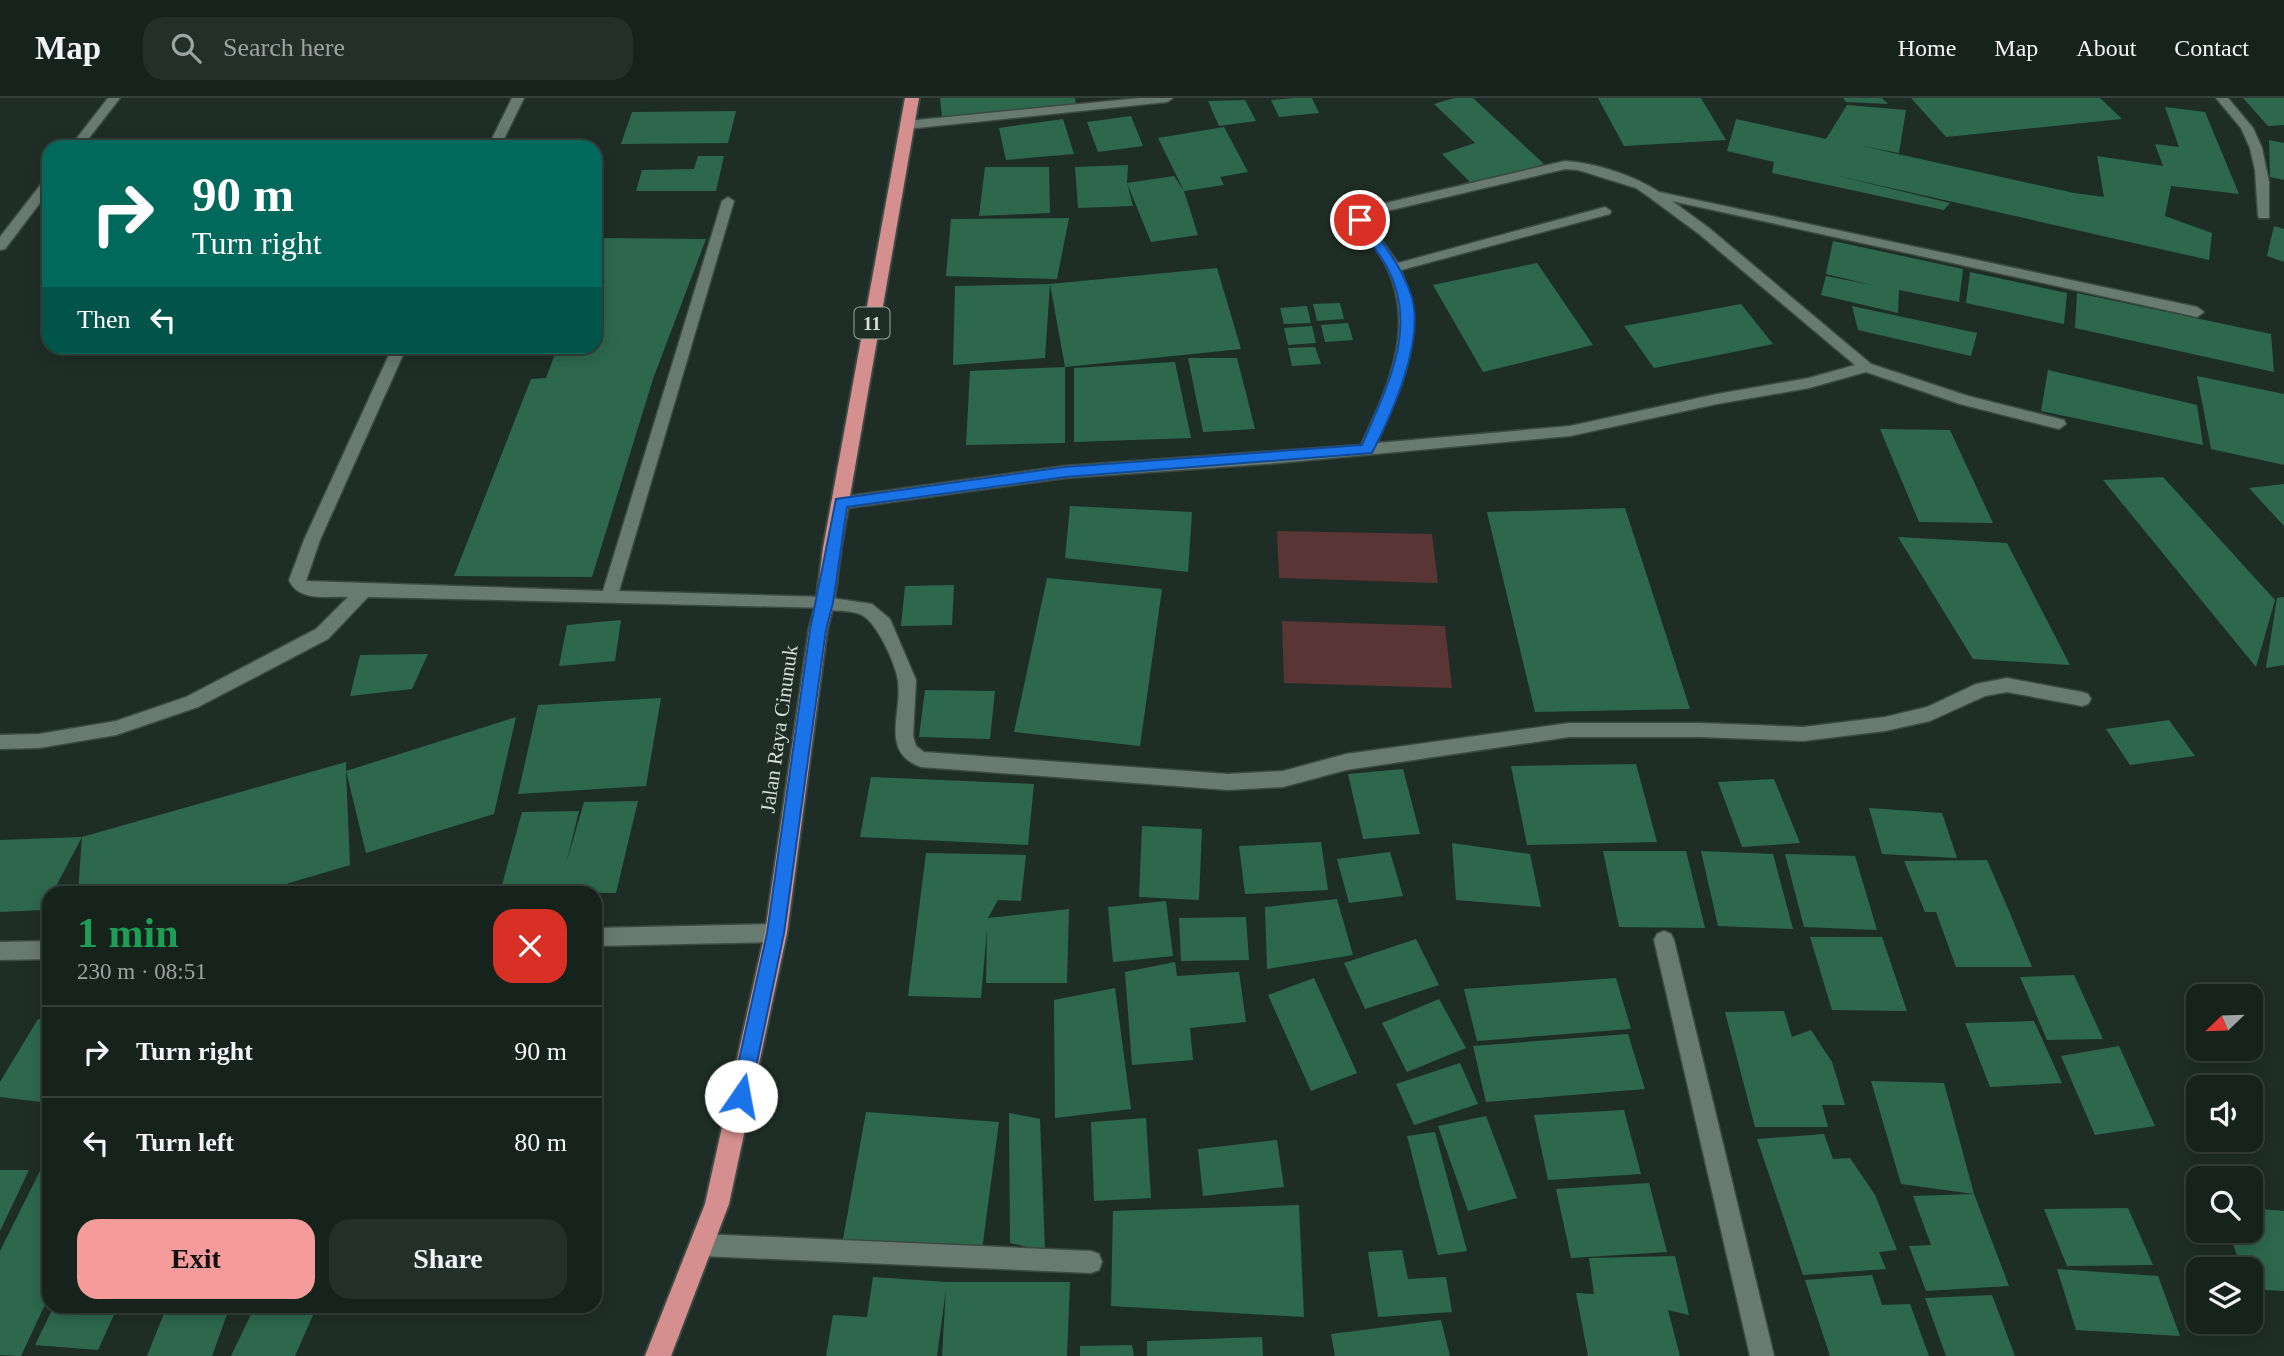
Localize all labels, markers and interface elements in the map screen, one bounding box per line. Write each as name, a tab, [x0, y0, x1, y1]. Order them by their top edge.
search box	[143, 17, 633, 80]
icon: search	[167, 29, 205, 67]
text: Map	[35, 30, 101, 66]
text: Search here	[223, 33, 345, 62]
text: Home	[1898, 35, 1956, 61]
text: Map	[1994, 35, 2038, 61]
text: About	[2076, 35, 2136, 61]
text: Contact	[2174, 35, 2249, 61]
text: 90 m	[192, 167, 294, 222]
icon: right	[77, 168, 168, 259]
pin	[1330, 190, 1390, 250]
icon: arrive	[1341, 201, 1379, 239]
text: Turn right	[192, 225, 322, 261]
icon: left	[144, 301, 182, 339]
text: Then	[77, 305, 130, 334]
road number: 11	[854, 308, 890, 339]
street label: Jalan Raya Cinunuk	[755, 643, 803, 814]
button: close	[493, 909, 567, 983]
text: 1 min	[77, 910, 179, 956]
text: 230 m · 08:51	[77, 959, 207, 984]
north arrow	[2186, 984, 2263, 1060]
map controls	[2186, 984, 2263, 1334]
icon: right	[77, 1033, 115, 1071]
text: Turn right	[136, 1037, 253, 1066]
text: 90 m	[514, 1037, 567, 1066]
position arrow	[704, 1059, 778, 1133]
button: sound	[2186, 1075, 2263, 1152]
icon: left	[77, 1124, 115, 1162]
text: Turn left	[136, 1128, 234, 1157]
text: 80 m	[514, 1128, 567, 1157]
button: search	[2186, 1166, 2263, 1243]
button: Exit	[77, 1219, 315, 1299]
button: Share	[329, 1219, 567, 1299]
button: layers	[2186, 1257, 2263, 1334]

